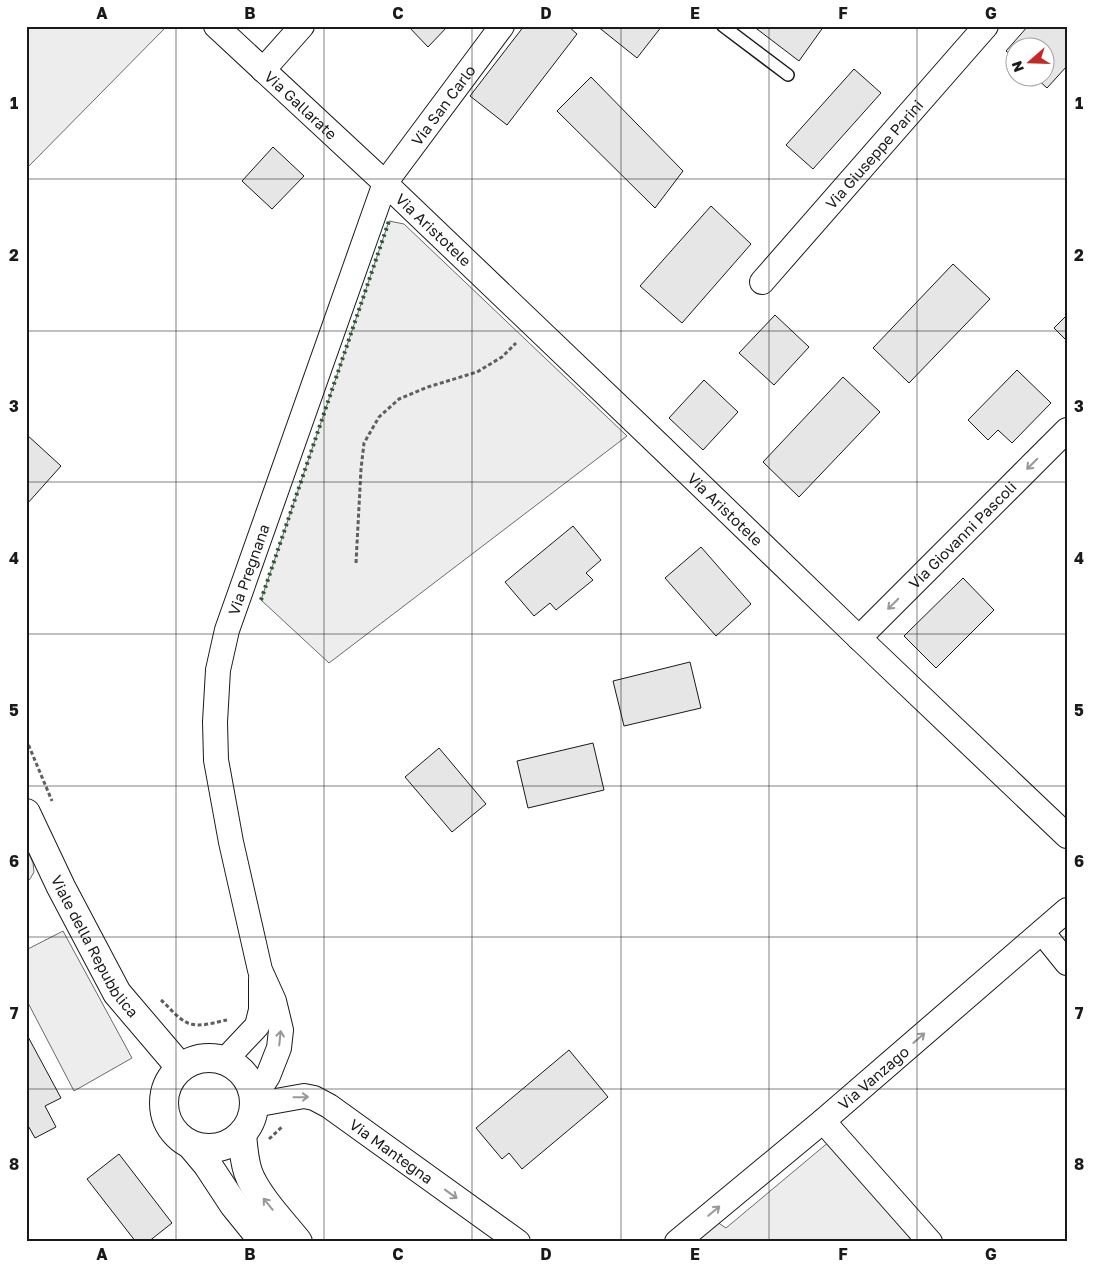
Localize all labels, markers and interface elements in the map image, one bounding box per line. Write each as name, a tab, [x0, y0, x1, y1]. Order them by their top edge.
text: A	[96, 3, 108, 23]
text: B	[244, 3, 256, 23]
text: C	[392, 3, 404, 23]
text: D	[540, 3, 552, 23]
text: E	[690, 3, 700, 23]
text: F	[838, 3, 848, 23]
text: G	[985, 3, 997, 23]
north arrow	[1006, 38, 1056, 88]
text: N	[1008, 59, 1027, 75]
street label: Via San Carlo	[407, 61, 479, 149]
street label: Via Gallarate	[261, 67, 341, 143]
text: 1	[10, 93, 18, 113]
text: 1	[1075, 93, 1083, 113]
street label: Via Giuseppe Parini	[821, 96, 926, 212]
street label: Via Aristotele	[392, 189, 475, 270]
text: 2	[9, 245, 19, 265]
text: 2	[1074, 245, 1084, 265]
text: 3	[9, 396, 19, 416]
text: 3	[1074, 396, 1084, 416]
one-way arrow	[1026, 458, 1038, 470]
street label: Via Aristotele	[684, 469, 767, 550]
street label: Via Giovanni Pascoli	[905, 477, 1020, 592]
street label: Via Pregnana	[224, 522, 273, 617]
text: 4	[9, 548, 19, 568]
text: 4	[1074, 548, 1084, 568]
one-way arrow	[887, 598, 899, 610]
text: 5	[9, 700, 19, 720]
text: 5	[1074, 700, 1084, 720]
text: 6	[9, 851, 19, 871]
text: 6	[1074, 851, 1084, 871]
street label: Viale della Repubblica	[48, 872, 142, 1021]
text: 7	[10, 1003, 19, 1023]
text: 7	[1075, 1003, 1084, 1023]
one-way arrow	[275, 1030, 285, 1046]
one-way arrow	[912, 1032, 925, 1044]
street label: Via Vanzago	[834, 1042, 912, 1113]
one-way arrow	[293, 1093, 309, 1102]
street label: Via Mantegna	[346, 1115, 437, 1187]
text: 8	[9, 1154, 19, 1174]
text: 8	[1074, 1154, 1084, 1174]
one-way arrow	[444, 1189, 458, 1199]
one-way arrow	[262, 1198, 273, 1211]
one-way arrow	[708, 1205, 721, 1216]
text: A	[96, 1244, 108, 1264]
text: B	[244, 1244, 256, 1264]
text: C	[392, 1244, 404, 1264]
text: D	[540, 1244, 552, 1264]
text: E	[690, 1244, 700, 1264]
text: F	[838, 1244, 848, 1264]
text: G	[985, 1244, 997, 1264]

